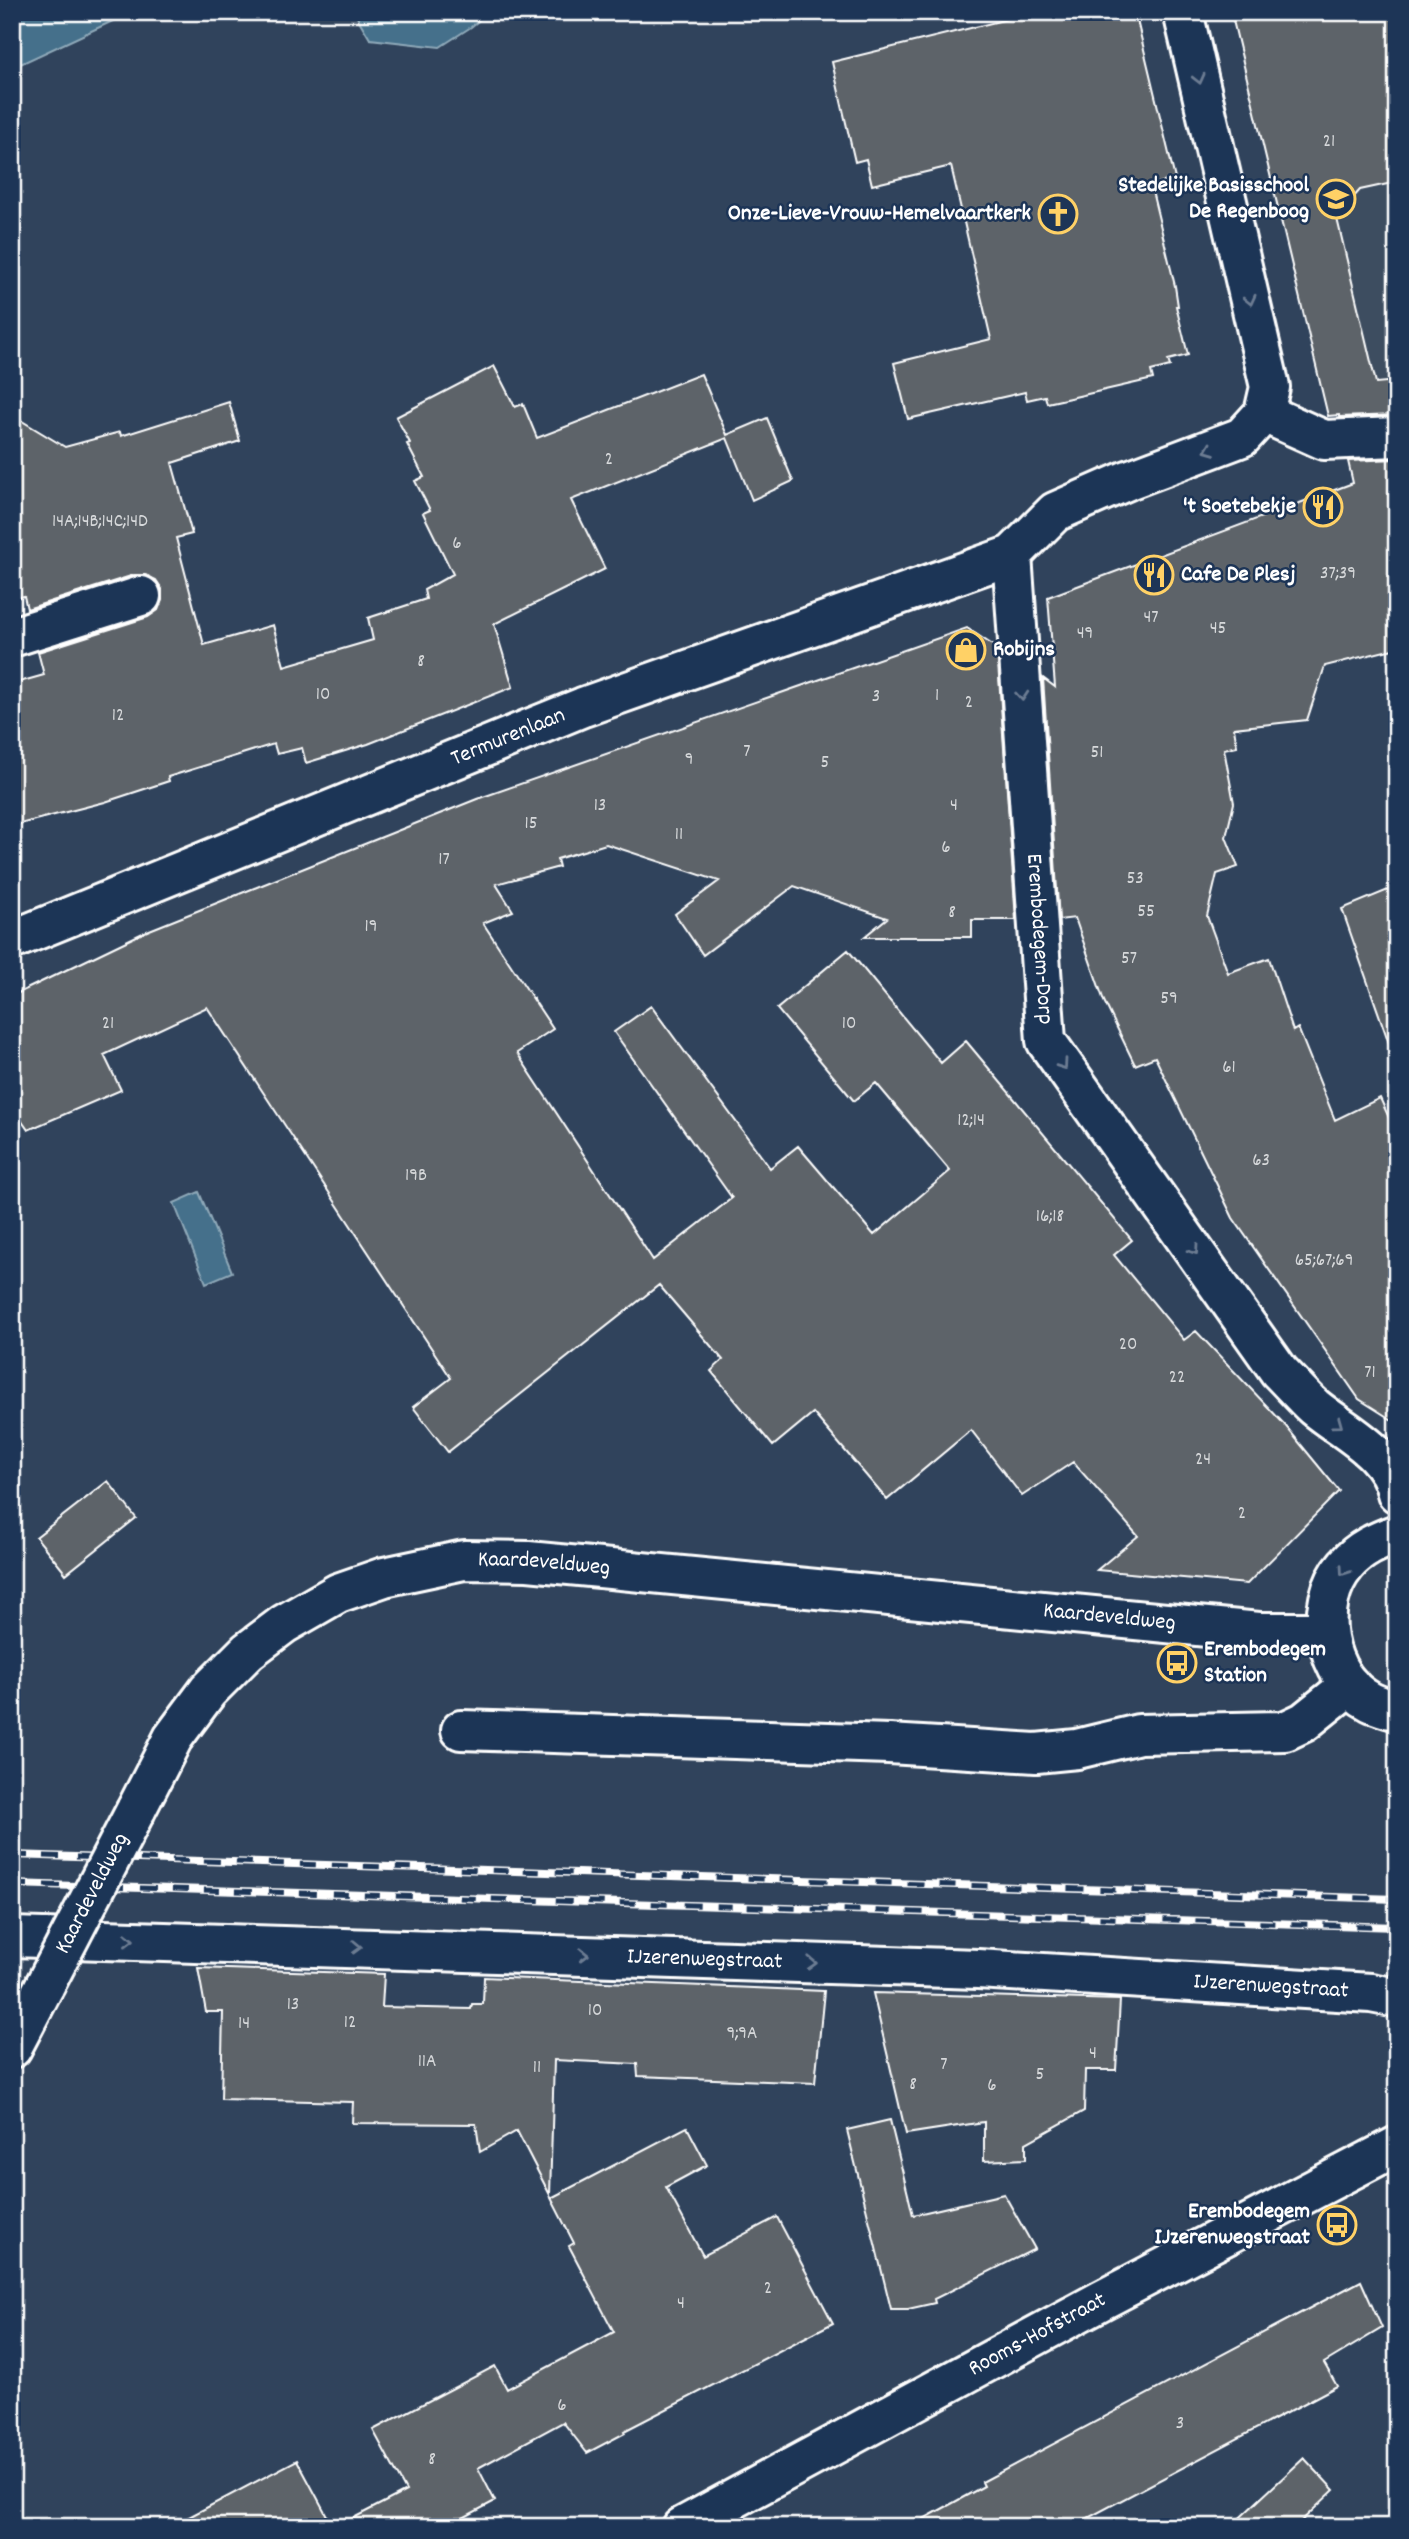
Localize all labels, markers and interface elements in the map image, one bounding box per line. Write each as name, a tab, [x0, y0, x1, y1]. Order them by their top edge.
one-way arrow	[1191, 73, 1205, 85]
house number: 21	[1323, 129, 1335, 156]
place label: Stedelijke Basisschool De Regenboog	[1118, 170, 1310, 229]
school or university icon: Stedelijke Basisschool De Regenboog	[1315, 178, 1357, 220]
church icon: Onze-Lieve-Vrouw-Hemelvaartkerk	[1037, 193, 1079, 235]
place label: Onze-Lieve-Vrouw-Hemelvaartkerk	[728, 198, 1032, 231]
one-way arrow	[1242, 294, 1256, 306]
one-way arrow	[1203, 441, 1215, 455]
house number: 2	[605, 447, 613, 474]
restaurant icon: 't Soetebekje	[1302, 486, 1344, 528]
place label: 't Soetebekje	[1183, 491, 1296, 524]
house number: 14A;14B;14C;14D	[52, 509, 148, 536]
house number: 6	[452, 531, 462, 558]
restaurant icon: Cafe De Plesj	[1133, 554, 1175, 596]
place label: Cafe De Plesj	[1181, 559, 1296, 592]
house number: 37;39	[1320, 561, 1356, 588]
house number: 47	[1143, 605, 1159, 632]
house number: 45	[1210, 616, 1226, 643]
house number: 49	[1077, 621, 1093, 648]
shop icon: Robijns	[945, 629, 987, 671]
place label: Robijns	[993, 634, 1055, 667]
house number: 8	[417, 649, 425, 676]
house number: 10	[316, 682, 330, 709]
house number: 1	[935, 683, 939, 710]
house number: 3	[872, 684, 880, 711]
house number: 2	[965, 690, 973, 717]
one-way arrow	[1014, 691, 1029, 702]
street label: Termurenlaan	[446, 699, 570, 776]
house number: 12	[112, 703, 124, 730]
house number: 7	[743, 739, 751, 766]
house number: 51	[1091, 740, 1103, 767]
house number: 9	[685, 747, 693, 774]
house number: 5	[821, 750, 829, 777]
house number: 13	[594, 793, 606, 820]
house number: 4	[950, 793, 958, 820]
house number: 15	[525, 811, 537, 838]
house number: 11	[675, 822, 683, 849]
house number: 6	[941, 835, 951, 862]
house number: 17	[438, 847, 450, 874]
street label: Erembodegem-Dorp	[1016, 852, 1061, 1026]
house number: 53	[1126, 866, 1144, 893]
house number: 55	[1137, 899, 1155, 926]
house number: 8	[948, 900, 956, 927]
house number: 19	[365, 914, 377, 941]
house number: 57	[1121, 946, 1137, 973]
house number: 59	[1160, 986, 1178, 1013]
house number: 21	[102, 1011, 114, 1038]
house number: 10	[842, 1011, 856, 1038]
house number: 61	[1222, 1055, 1236, 1082]
one-way arrow	[1055, 1057, 1067, 1070]
house number: 12;14	[957, 1108, 985, 1135]
house number: 63	[1252, 1148, 1270, 1175]
house number: 19B	[405, 1163, 427, 1190]
house number: 16;18	[1036, 1204, 1064, 1231]
one-way arrow	[1186, 1242, 1198, 1255]
house number: 65;67;69	[1295, 1248, 1353, 1275]
house number: 20	[1119, 1332, 1137, 1359]
house number: 71	[1364, 1360, 1376, 1387]
house number: 22	[1169, 1365, 1185, 1392]
one-way arrow	[1331, 1416, 1343, 1428]
house number: 24	[1195, 1447, 1211, 1474]
house number: 2	[1238, 1501, 1246, 1528]
street label: Kaardeveldweg	[478, 1544, 612, 1585]
one-way arrow	[1340, 1563, 1352, 1575]
street label: Kaardeveldweg	[1042, 1595, 1177, 1640]
place label: Erembodegem Station	[1204, 1634, 1326, 1693]
bus stop icon: Erembodegem Station	[1156, 1642, 1198, 1684]
street label: Kaardeveldweg	[47, 1827, 138, 1960]
one-way arrow	[125, 1932, 135, 1948]
one-way arrow	[352, 1939, 363, 1954]
street label: IJzerenwegstraat	[626, 1941, 783, 1979]
one-way arrow	[579, 1947, 590, 1962]
one-way arrow	[806, 1955, 817, 1970]
street label: IJzerenwegstraat	[1192, 1966, 1350, 2008]
house number: 13	[287, 1992, 299, 2019]
house number: 10	[588, 1998, 602, 2025]
house number: 12	[344, 2010, 356, 2037]
house number: 14	[238, 2011, 250, 2038]
house number: 9;9A	[727, 2021, 757, 2048]
house number: 4	[1089, 2041, 1097, 2068]
house number: 11A	[418, 2049, 436, 2076]
house number: 7	[940, 2052, 948, 2079]
house number: 11	[533, 2055, 541, 2082]
house number: 5	[1036, 2062, 1044, 2089]
house number: 8	[909, 2072, 917, 2099]
house number: 6	[987, 2073, 997, 2100]
place label: Erembodegem IJzerenwegstraat	[1155, 2196, 1311, 2255]
bus stop icon: Erembodegem IJzerenwegstraat	[1316, 2204, 1358, 2246]
house number: 2	[764, 2276, 772, 2303]
street label: Rooms-Hofstraat	[963, 2284, 1112, 2386]
house number: 4	[677, 2291, 685, 2318]
house number: 6	[557, 2393, 567, 2420]
house number: 3	[1176, 2411, 1184, 2438]
house number: 8	[428, 2447, 436, 2474]

